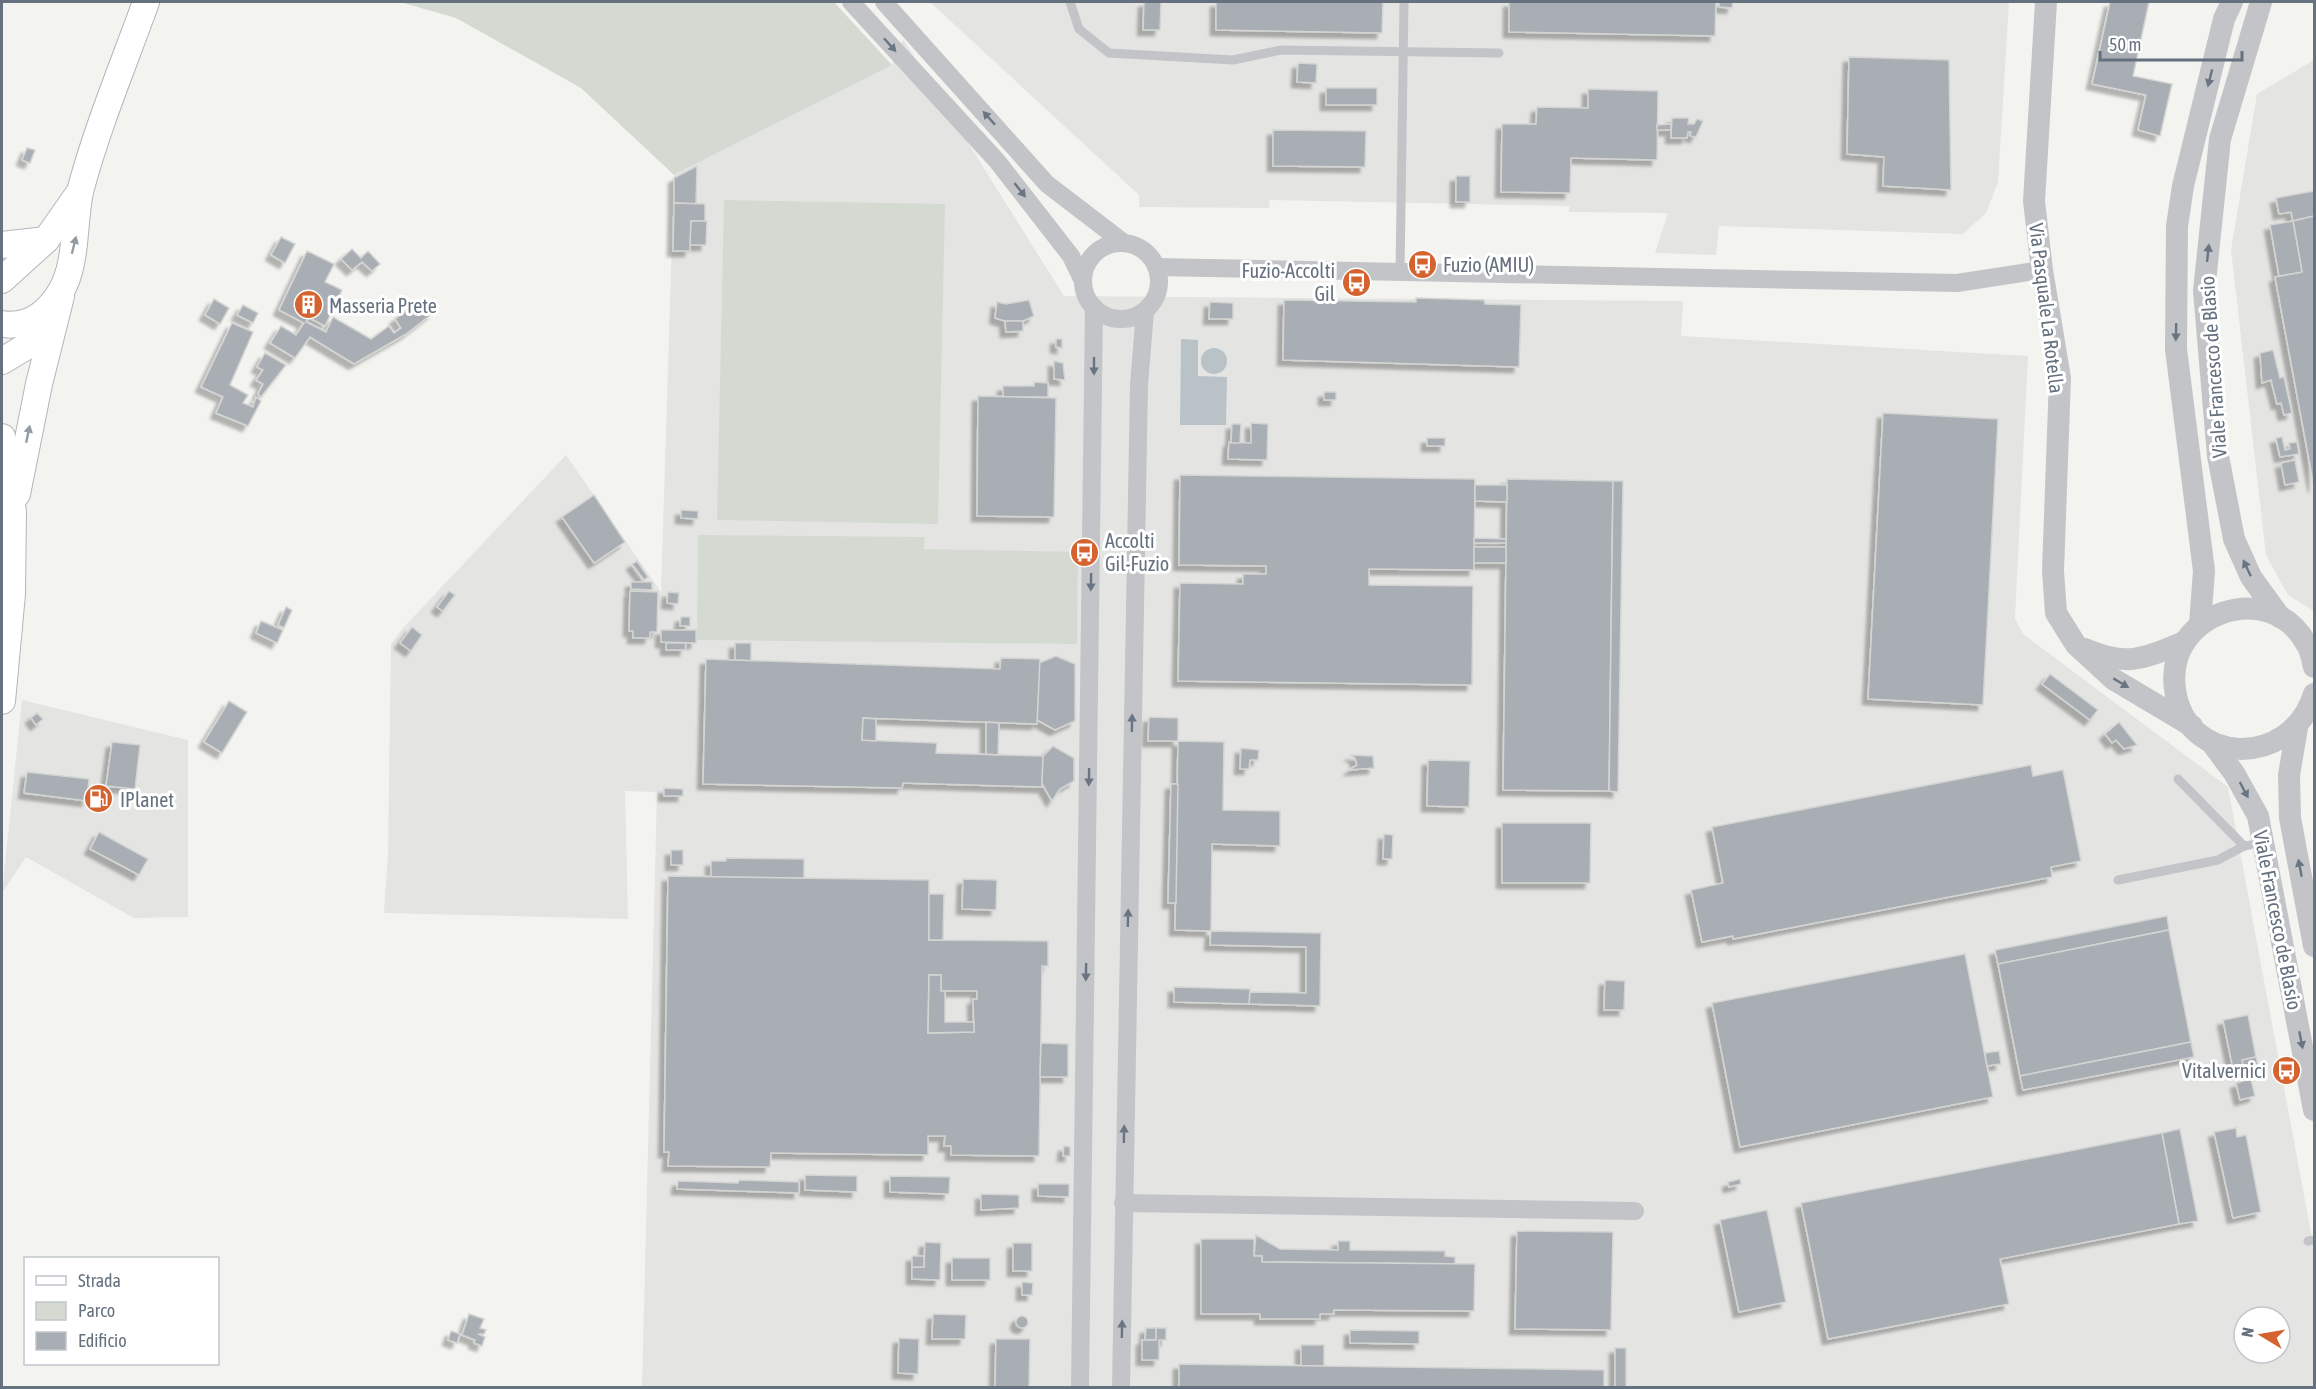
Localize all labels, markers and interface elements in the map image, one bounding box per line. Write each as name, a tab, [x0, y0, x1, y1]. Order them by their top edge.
scale bar	[2100, 24, 2242, 62]
text: 50 m	[2109, 34, 2141, 55]
one-way arrow	[883, 37, 896, 52]
one-way arrow	[2204, 68, 2214, 87]
one-way arrow	[982, 111, 996, 126]
one-way arrow	[1014, 183, 1026, 198]
street label: Via Pasquale La Rotella	[2025, 222, 2069, 394]
one-way arrow	[70, 236, 79, 254]
one-way arrow	[2203, 243, 2213, 262]
bus stop icon: Fuzio (AMIU)	[1406, 248, 1438, 280]
place label: Fuzio (AMIU)	[1443, 253, 1534, 276]
place label: Fuzio-Accolti Gil	[1242, 259, 1336, 305]
bus stop icon: Fuzio-Accolti Gil	[1340, 266, 1372, 298]
street label: Viale Francesco de Blasio	[2195, 275, 2231, 459]
building icon: Masseria Prete	[292, 289, 324, 321]
place label: Masseria Prete	[329, 294, 437, 317]
one-way arrow	[2171, 322, 2181, 341]
one-way arrow	[1089, 356, 1099, 375]
one-way arrow	[24, 424, 33, 443]
place label: Accolti Gil-Fuzio	[1105, 529, 1169, 575]
bus stop icon: Accolti Gil-Fuzio	[1068, 536, 1100, 568]
one-way arrow	[2243, 560, 2252, 577]
one-way arrow	[1086, 572, 1096, 591]
one-way arrow	[2113, 678, 2129, 689]
one-way arrow	[1127, 714, 1137, 733]
one-way arrow	[1084, 767, 1094, 786]
one-way arrow	[2239, 782, 2249, 799]
fuel station icon: IPlanet	[83, 783, 115, 815]
place label: IPlanet	[120, 788, 174, 811]
street label: Viale Francesco de Blasio	[2249, 828, 2307, 1012]
one-way arrow	[2295, 858, 2304, 877]
one-way arrow	[1124, 909, 1133, 928]
one-way arrow	[1081, 962, 1091, 981]
one-way arrow	[2297, 1031, 2306, 1050]
bus stop icon: Vitalvernici	[2271, 1054, 2303, 1086]
place label: Vitalvernici	[2182, 1059, 2266, 1082]
one-way arrow	[1120, 1125, 1129, 1144]
legend	[24, 1257, 219, 1365]
text: Strada	[78, 1270, 121, 1291]
text: Parco	[78, 1300, 115, 1321]
north arrow	[2232, 1305, 2292, 1365]
one-way arrow	[1117, 1320, 1126, 1339]
text: N	[2238, 1326, 2257, 1338]
text: Edificio	[78, 1330, 127, 1351]

